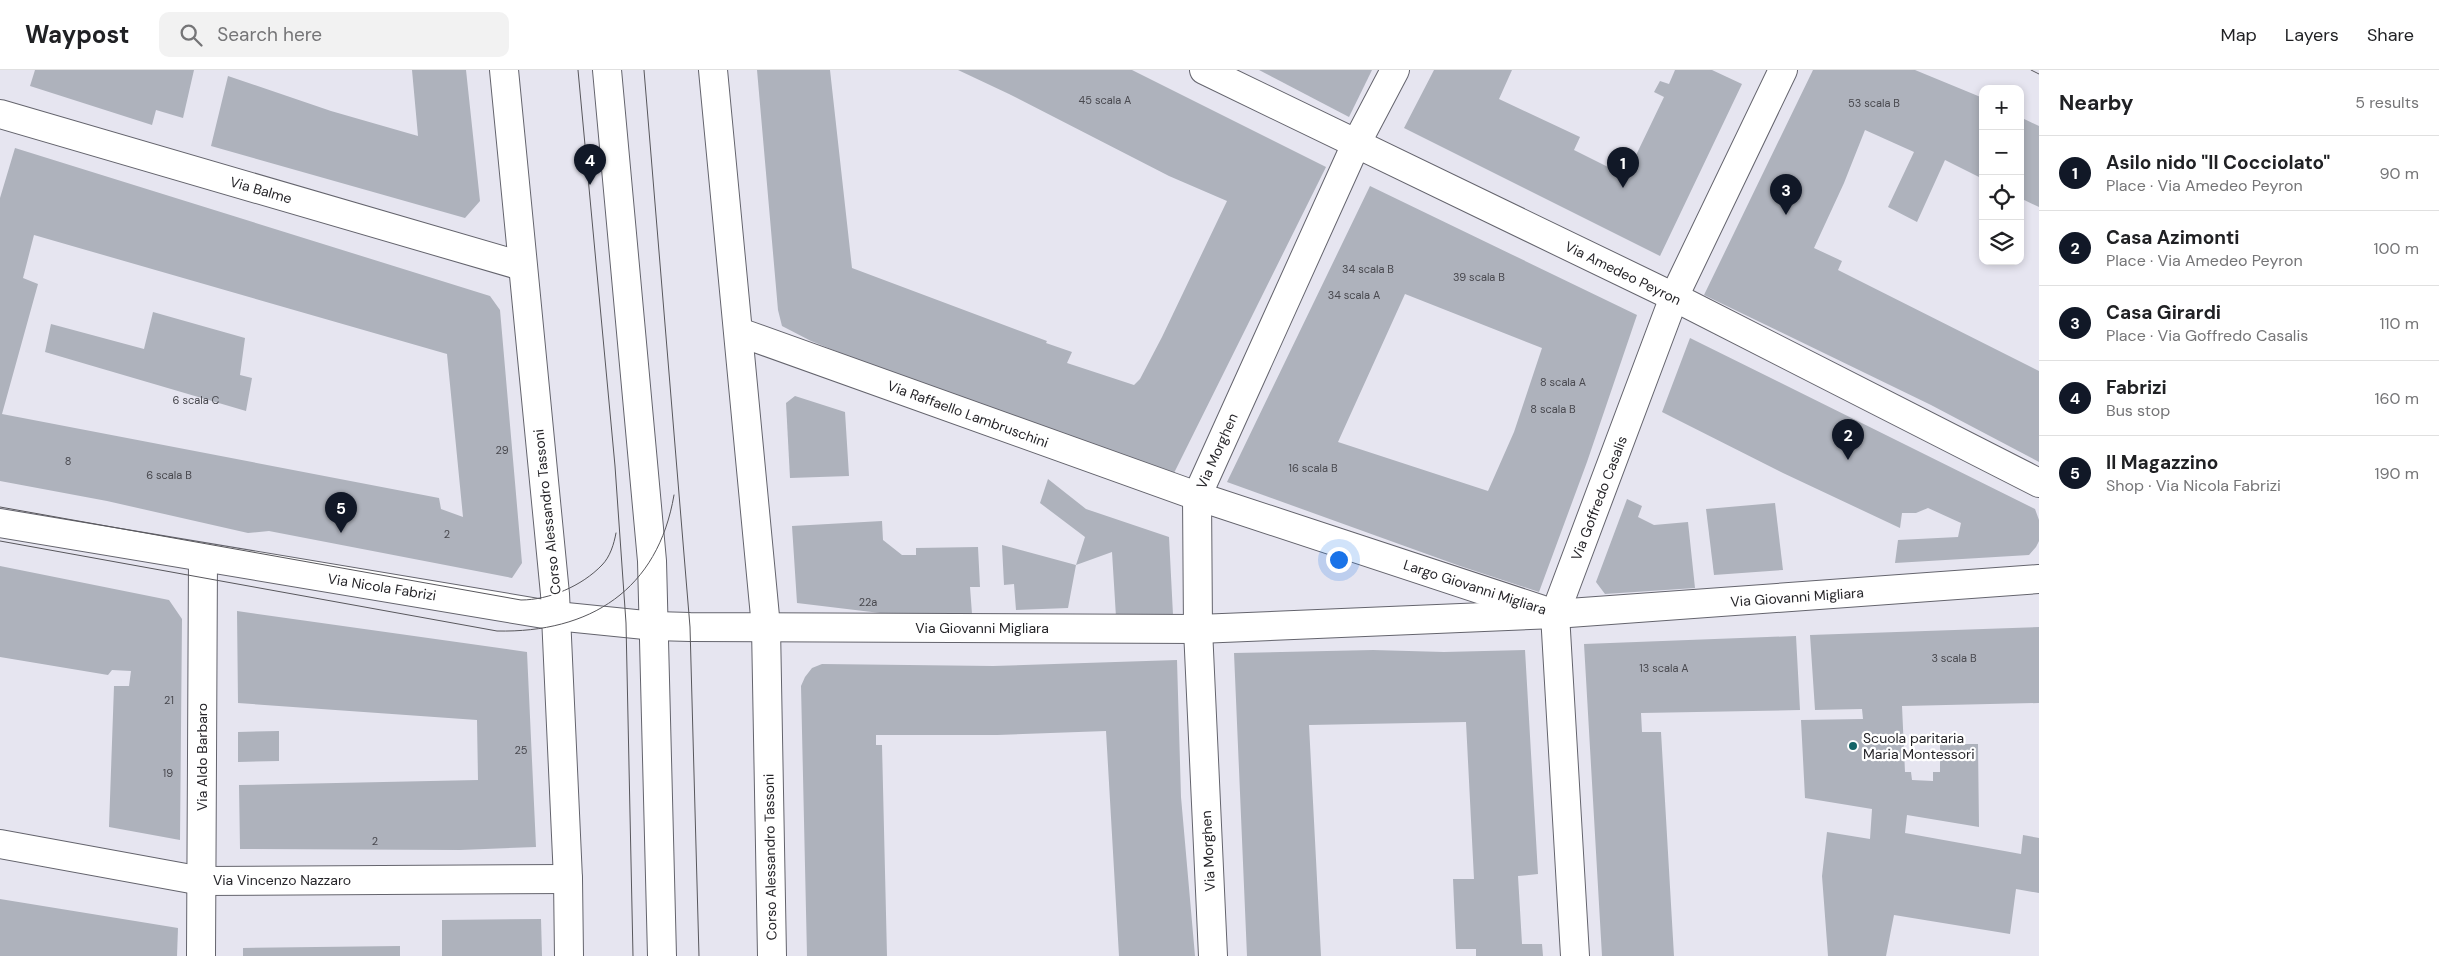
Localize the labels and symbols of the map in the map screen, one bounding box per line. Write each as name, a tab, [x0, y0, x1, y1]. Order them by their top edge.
house number: 45 scala A	[1079, 93, 1131, 107]
house number: 53 scala B	[1848, 96, 1900, 110]
pin: 4	[574, 144, 606, 185]
pin: 1	[1607, 147, 1639, 188]
street label: Via Balme	[228, 173, 294, 207]
pin: 3	[1770, 174, 1802, 215]
street label: Via Amedeo Peyron	[1562, 237, 1684, 309]
house number: 34 scala B	[1342, 262, 1394, 276]
house number: 39 scala B	[1453, 270, 1505, 284]
house number: 34 scala A	[1328, 288, 1380, 302]
house number: 8 scala A	[1540, 375, 1586, 389]
street label: Via Raffaello Lambruschini	[885, 376, 1051, 452]
house number: 6 scala C	[173, 393, 220, 407]
house number: 8 scala B	[1530, 402, 1576, 416]
street label: Via Morghen	[1192, 410, 1242, 492]
pin: 2	[1832, 419, 1864, 460]
street label: Corso Alessandro Tassoni	[529, 428, 565, 596]
street label: Via Goffredo Casalis	[1567, 433, 1631, 563]
house number: 29	[495, 443, 509, 457]
house number: 8	[65, 454, 71, 468]
house number: 16 scala B	[1288, 461, 1338, 475]
house number: 6 scala B	[146, 468, 192, 482]
pin: 5	[325, 492, 357, 533]
house number: 2	[444, 527, 450, 541]
your location	[1326, 547, 1352, 573]
street label: Largo Giovanni Migliara	[1401, 555, 1549, 619]
street label: Via Nicola Fabrizi	[326, 570, 438, 604]
street label: Via Giovanni Migliara	[1730, 583, 1864, 611]
house number: 22a	[859, 595, 877, 609]
street label: Via Giovanni Migliara	[915, 619, 1049, 637]
house number: 3 scala B	[1931, 651, 1977, 665]
house number: 13 scala A	[1639, 661, 1689, 675]
house number: 21	[164, 693, 174, 707]
street label: Via Aldo Barbaro	[193, 703, 211, 811]
place label: Scuola paritaria Maria Montessori	[1863, 729, 1975, 763]
marker: Scuola paritaria Maria Montessori	[1847, 740, 1859, 752]
house number: 25	[514, 743, 528, 757]
house number: 19	[163, 766, 173, 780]
street label: Corso Alessandro Tassoni	[760, 774, 780, 940]
street label: Via Morghen	[1197, 810, 1219, 892]
house number: 2	[372, 834, 378, 848]
street label: Via Vincenzo Nazzaro	[213, 871, 351, 889]

